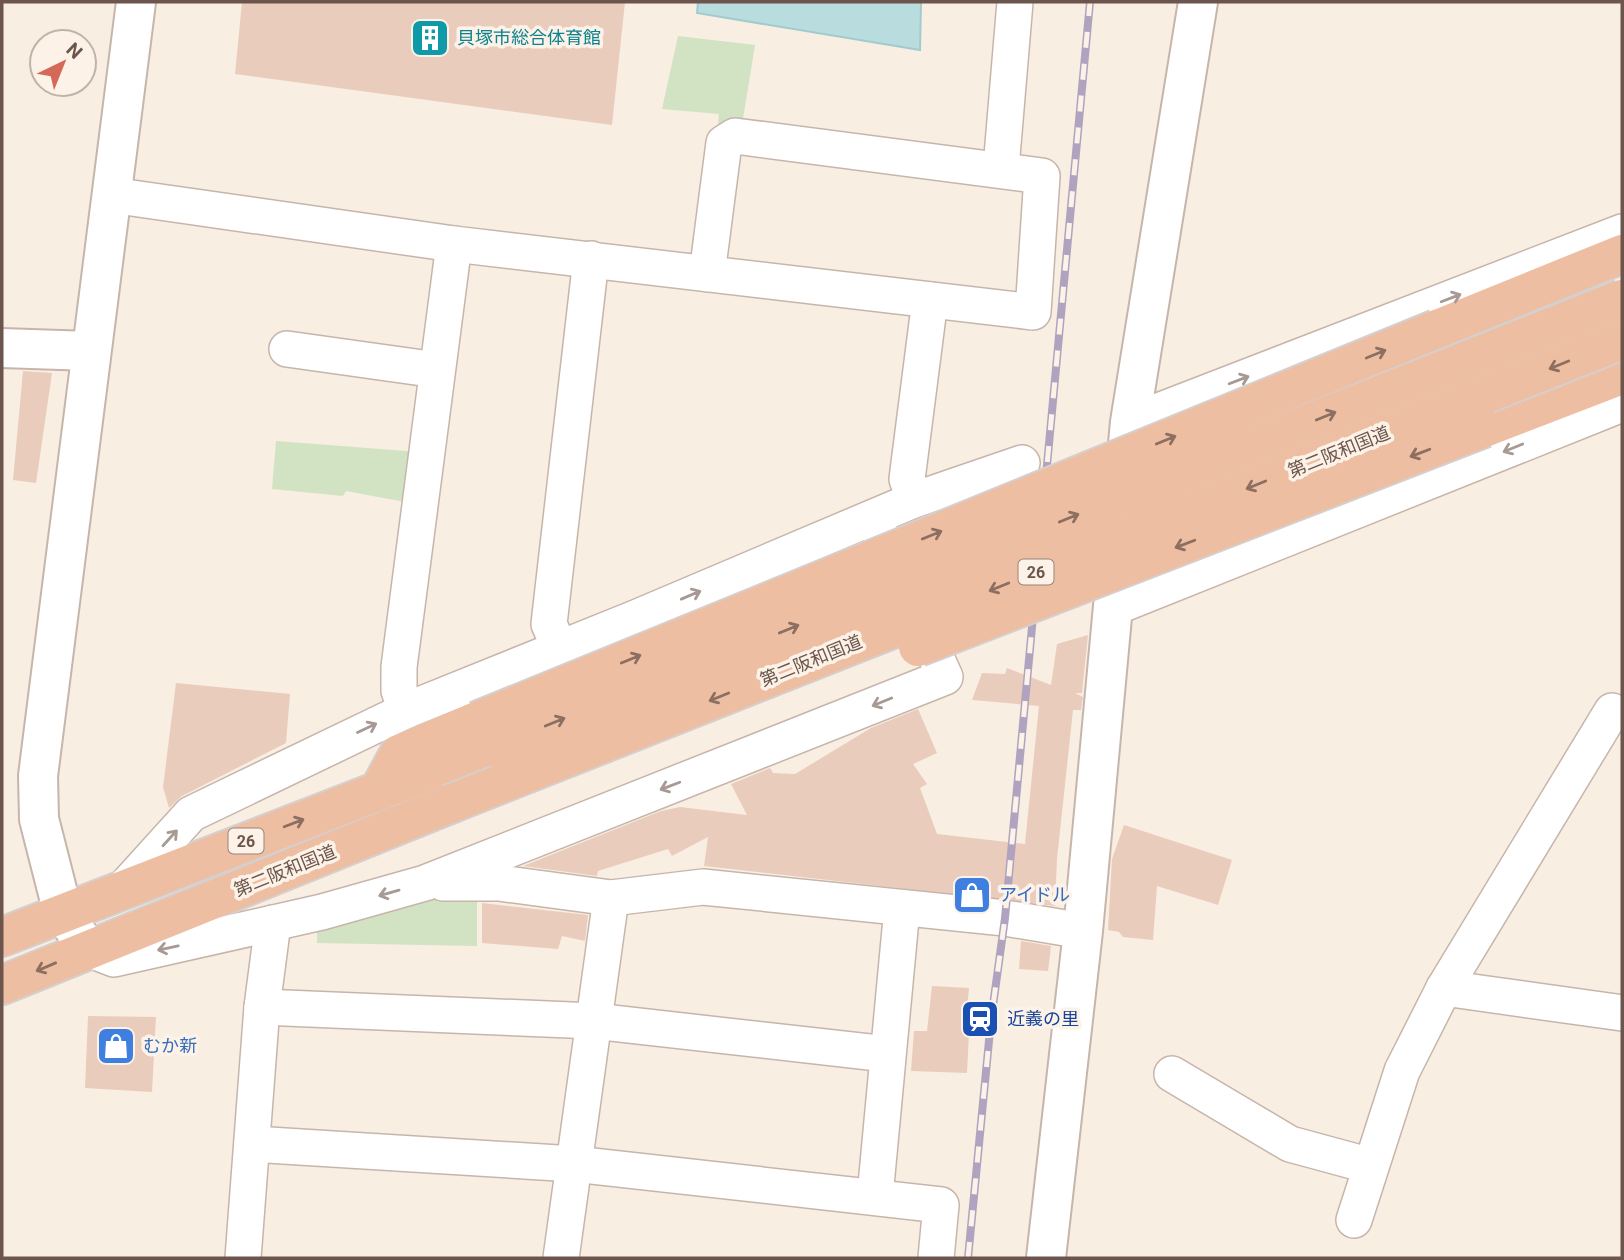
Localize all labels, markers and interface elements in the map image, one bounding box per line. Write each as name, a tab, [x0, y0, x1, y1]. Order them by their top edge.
building icon: 貝塚市総合体育館	[409, 17, 451, 59]
place label: 貝塚市総合体育館	[457, 27, 601, 48]
north arrow	[28, 28, 98, 98]
text: N	[62, 38, 87, 64]
one-way arrow	[1440, 291, 1462, 304]
one-way arrow	[1365, 347, 1387, 360]
one-way arrow	[1548, 359, 1570, 372]
one-way arrow	[1228, 373, 1250, 386]
one-way arrow	[1315, 409, 1337, 422]
street label: 第二阪和国道	[1285, 422, 1393, 482]
one-way arrow	[1154, 433, 1176, 446]
one-way arrow	[1503, 442, 1525, 455]
one-way arrow	[1409, 447, 1431, 460]
one-way arrow	[1246, 479, 1268, 492]
one-way arrow	[1058, 511, 1080, 524]
one-way arrow	[921, 528, 943, 541]
one-way arrow	[1174, 538, 1196, 551]
road number: 26	[1018, 559, 1054, 584]
one-way arrow	[989, 581, 1011, 594]
one-way arrow	[680, 588, 701, 601]
one-way arrow	[778, 622, 800, 635]
street label: 第二阪和国道	[757, 631, 865, 691]
one-way arrow	[620, 651, 641, 664]
one-way arrow	[709, 692, 731, 705]
one-way arrow	[871, 697, 893, 710]
one-way arrow	[544, 715, 565, 728]
one-way arrow	[357, 721, 378, 734]
one-way arrow	[660, 780, 681, 793]
one-way arrow	[282, 816, 304, 829]
road number: 26	[229, 828, 264, 854]
one-way arrow	[162, 829, 178, 847]
street label: 第二阪和国道	[231, 841, 339, 901]
shop icon: アイドル	[951, 874, 993, 916]
place label: アイドル	[999, 884, 1070, 905]
one-way arrow	[378, 887, 401, 900]
one-way arrow	[157, 941, 180, 955]
one-way arrow	[36, 961, 57, 974]
station icon: 近義の里	[959, 998, 1001, 1040]
place label: 近義の里	[1007, 1008, 1079, 1029]
shop icon: むか新	[95, 1025, 137, 1067]
place label: むか新	[143, 1035, 197, 1056]

